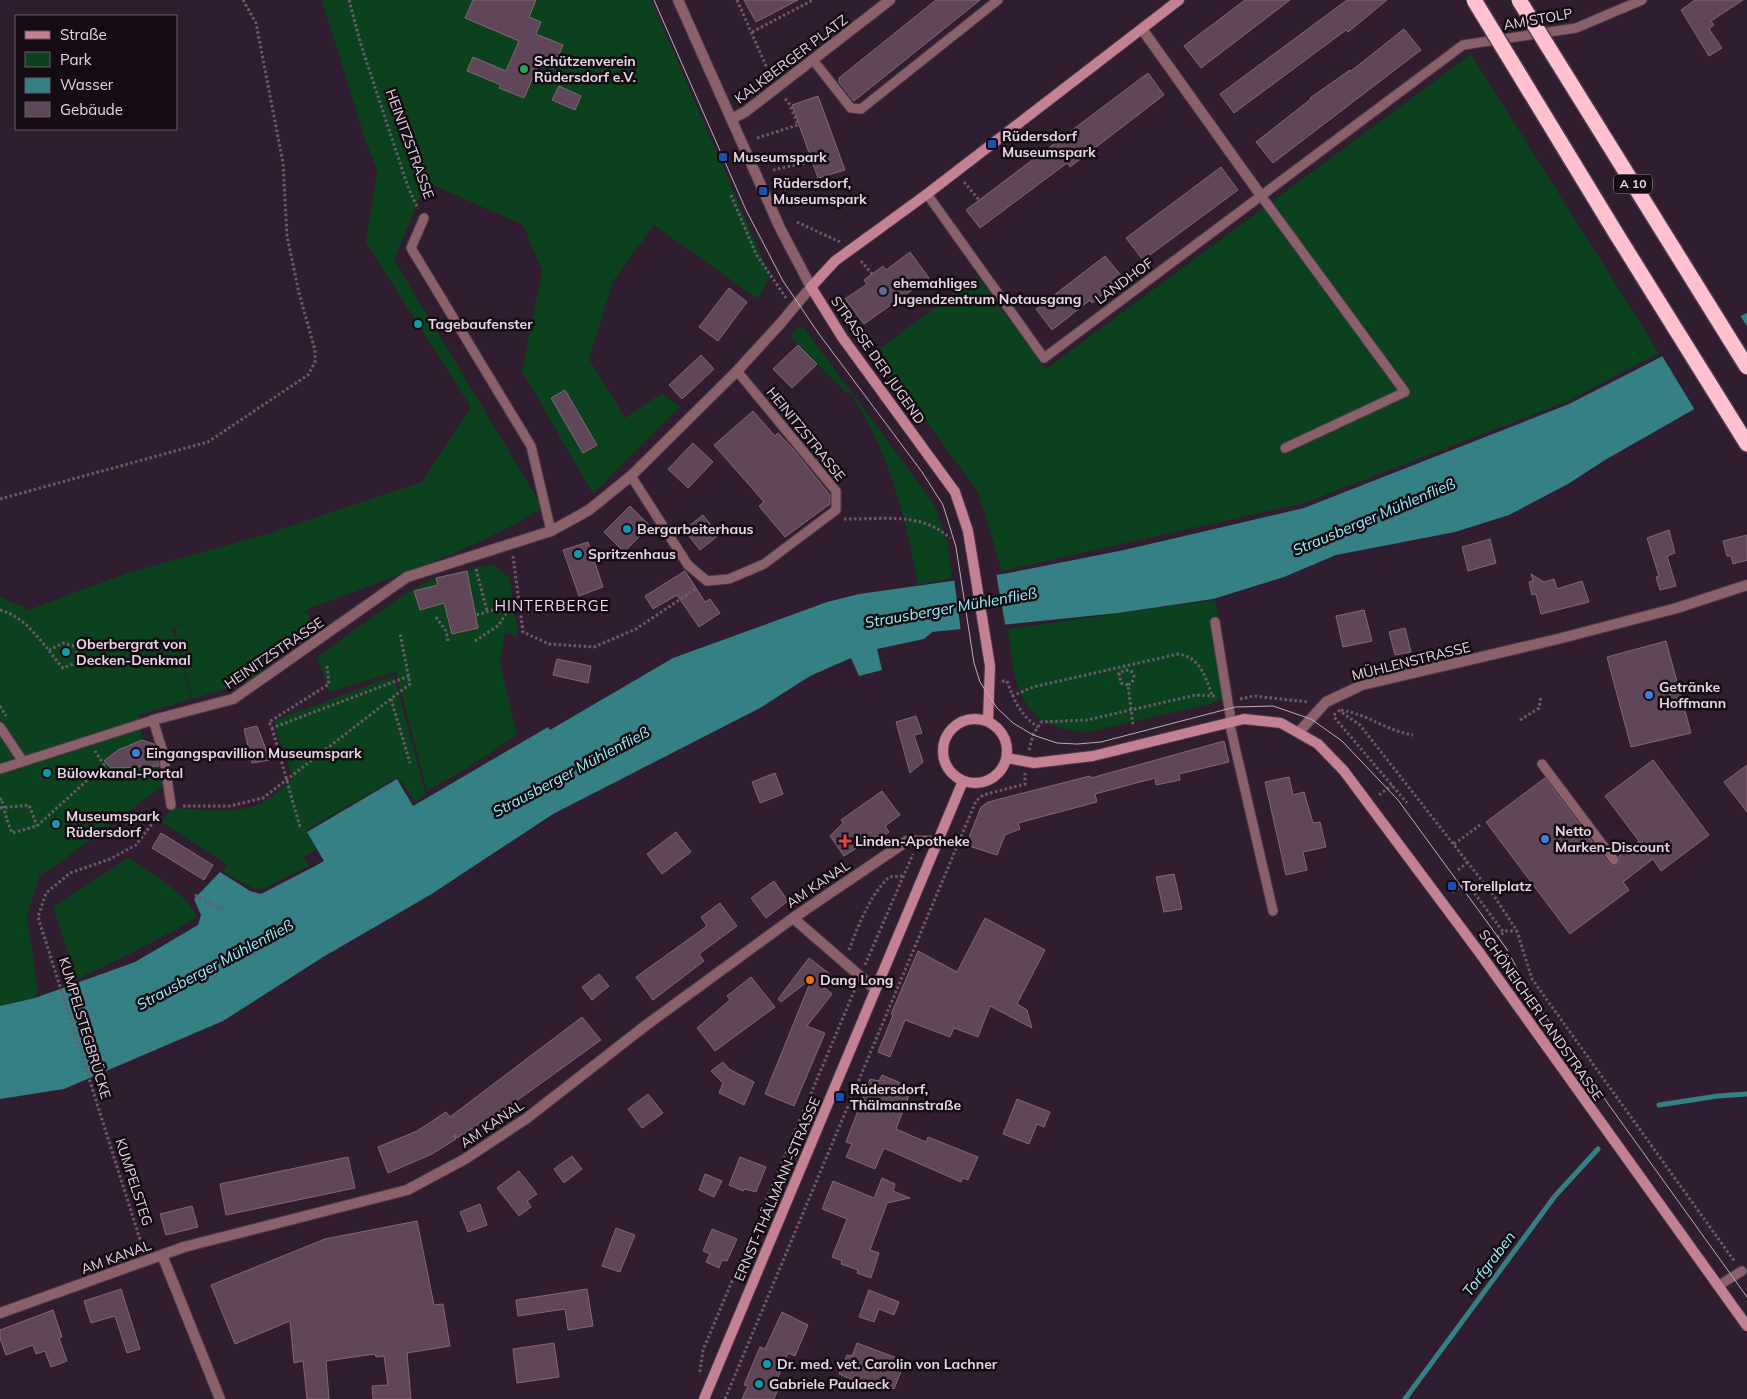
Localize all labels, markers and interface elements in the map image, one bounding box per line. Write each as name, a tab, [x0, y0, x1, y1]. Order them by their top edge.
street label: AM STOLP	[1502, 4, 1574, 34]
street label: KALKBERGER PLATZ	[731, 11, 851, 107]
legend	[15, 15, 178, 130]
text: Straße	[60, 25, 107, 44]
text: Park	[60, 50, 92, 69]
place label: Schützenverein Rüdersdorf e.V.	[534, 52, 636, 86]
marker: Schützenverein Rüdersdorf e.V.	[518, 63, 530, 75]
text: Wasser	[60, 75, 114, 94]
street label: HEINITZSTRASSE	[382, 87, 438, 201]
text: Gebäude	[60, 100, 123, 119]
place label: Rüdersdorf Museumspark	[1002, 127, 1096, 161]
marker: Rüdersdorf Museumspark	[986, 138, 998, 150]
place label: Museumspark	[733, 148, 827, 166]
marker: Museumspark	[717, 151, 729, 163]
place label: Rüdersdorf, Museumspark	[773, 174, 867, 208]
road number: A 10	[1614, 174, 1652, 193]
marker: Rüdersdorf, Museumspark	[757, 185, 769, 197]
street label: LANDHOF	[1091, 254, 1157, 308]
place label: ehemahliges Jugendzentrum Notausgang	[893, 274, 1082, 308]
marker: ehemahliges Jugendzentrum Notausgang	[877, 285, 889, 297]
street label: STRASSE DER JUGEND	[827, 292, 929, 428]
place label: Tagebaufenster	[428, 315, 533, 333]
marker: Tagebaufenster	[412, 318, 424, 330]
street label: HEINITZSTRASSE	[763, 383, 849, 485]
water label: Strausberger Mühlenfließ	[1290, 474, 1458, 559]
place label: Bergarbeiterhaus	[637, 520, 754, 538]
marker: Bergarbeiterhaus	[621, 523, 633, 535]
place label: Spritzenhaus	[588, 545, 676, 563]
marker: Spritzenhaus	[572, 548, 584, 560]
water label: Strausberger Mühlenfließ	[863, 583, 1039, 632]
district label: HINTERBERGE	[495, 596, 609, 615]
street label: HEINITZSTRASSE	[221, 613, 327, 693]
place label: Oberbergrat von Decken-Denkmal	[76, 635, 191, 669]
street label: MÜHLENSTRASSE	[1350, 638, 1472, 684]
marker: Oberbergrat von Decken-Denkmal	[60, 646, 72, 658]
place label: Getränke Hoffmann	[1659, 678, 1726, 712]
marker: Getränke Hoffmann	[1643, 689, 1655, 701]
water label: Strausberger Mühlenfließ	[489, 722, 652, 821]
place label: Eingangspavillion Museumspark	[146, 744, 362, 762]
marker: Eingangspavillion Museumspark	[130, 747, 142, 759]
place label: Bülowkanal-Portal	[57, 764, 183, 782]
marker: Bülowkanal-Portal	[41, 767, 53, 779]
place label: Museumspark Rüdersdorf	[66, 807, 160, 841]
marker: Museumspark Rüdersdorf	[50, 818, 62, 830]
place label: Netto Marken-Discount	[1555, 822, 1671, 856]
place label: Linden-Apotheke	[855, 832, 970, 850]
marker: Netto Marken-Discount	[1539, 833, 1551, 845]
marker: Linden-Apotheke	[839, 835, 851, 847]
street label: AM KANAL	[783, 856, 854, 912]
place label: Torellplatz	[1462, 877, 1532, 895]
marker: Torellplatz	[1446, 880, 1458, 892]
water label: Strausberger Mühlenfließ	[133, 915, 296, 1014]
street label: SCHÖNEICHER LANDSTRASSE	[1475, 926, 1607, 1104]
street label: KUMPELSTEGBRÜCKE	[55, 955, 115, 1101]
place label: Dang Long	[820, 971, 894, 989]
marker: Dang Long	[804, 974, 816, 986]
place label: Rüdersdorf, Thälmannstraße	[850, 1080, 961, 1114]
marker: Rüdersdorf, Thälmannstraße	[834, 1091, 846, 1103]
street label: ERNST-THÄLMANN-STRASSE	[730, 1094, 824, 1284]
street label: AM KANAL	[457, 1096, 528, 1152]
street label: KUMPELSTEG	[111, 1136, 157, 1228]
water label: Torfgraben	[1458, 1227, 1519, 1300]
street label: AM KANAL	[79, 1236, 154, 1278]
place label: Dr. med. vet. Carolin von Lachner	[777, 1355, 998, 1373]
marker: Dr. med. vet. Carolin von Lachner	[761, 1358, 773, 1370]
place label: Gabriele Paulaeck	[769, 1375, 890, 1393]
marker: Gabriele Paulaeck	[753, 1378, 765, 1390]

